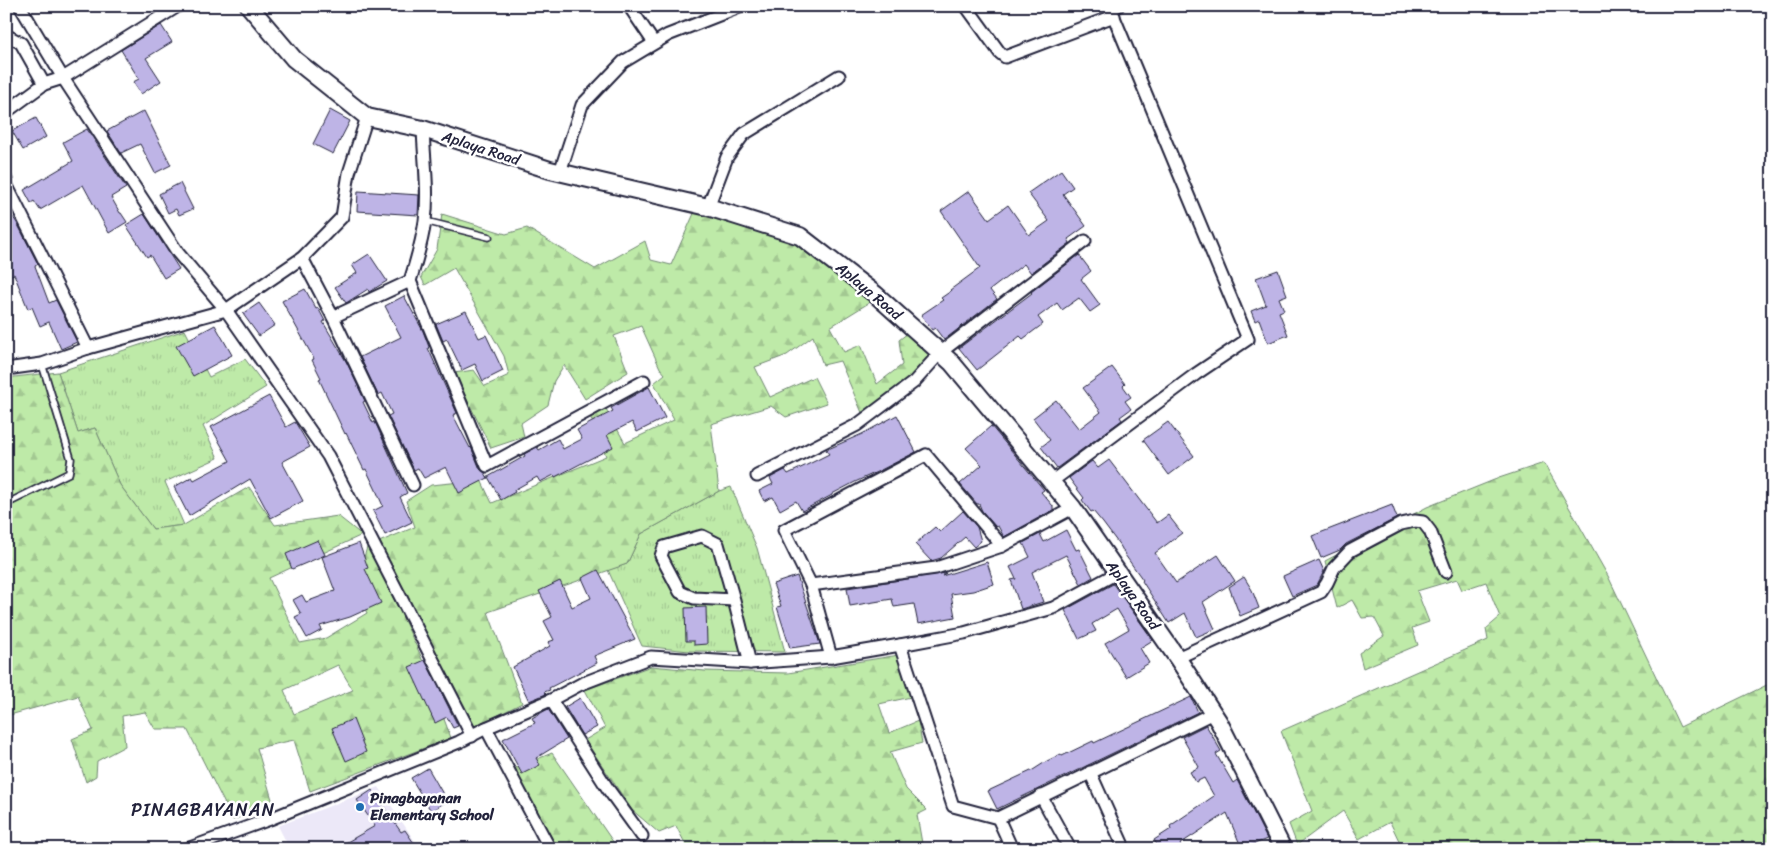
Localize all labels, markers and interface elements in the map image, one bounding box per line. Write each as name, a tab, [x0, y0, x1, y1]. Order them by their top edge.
street label: Aplaya Road	[438, 123, 524, 173]
street label: Aplaya Road	[829, 254, 909, 328]
street label: Aplaya Road	[1099, 554, 1167, 636]
place label: Pinagbayanan Elementary School	[370, 785, 495, 828]
district label: PINAGBAYANAN	[131, 794, 275, 826]
marker: Pinagbayanan Elementary School	[354, 801, 366, 813]

